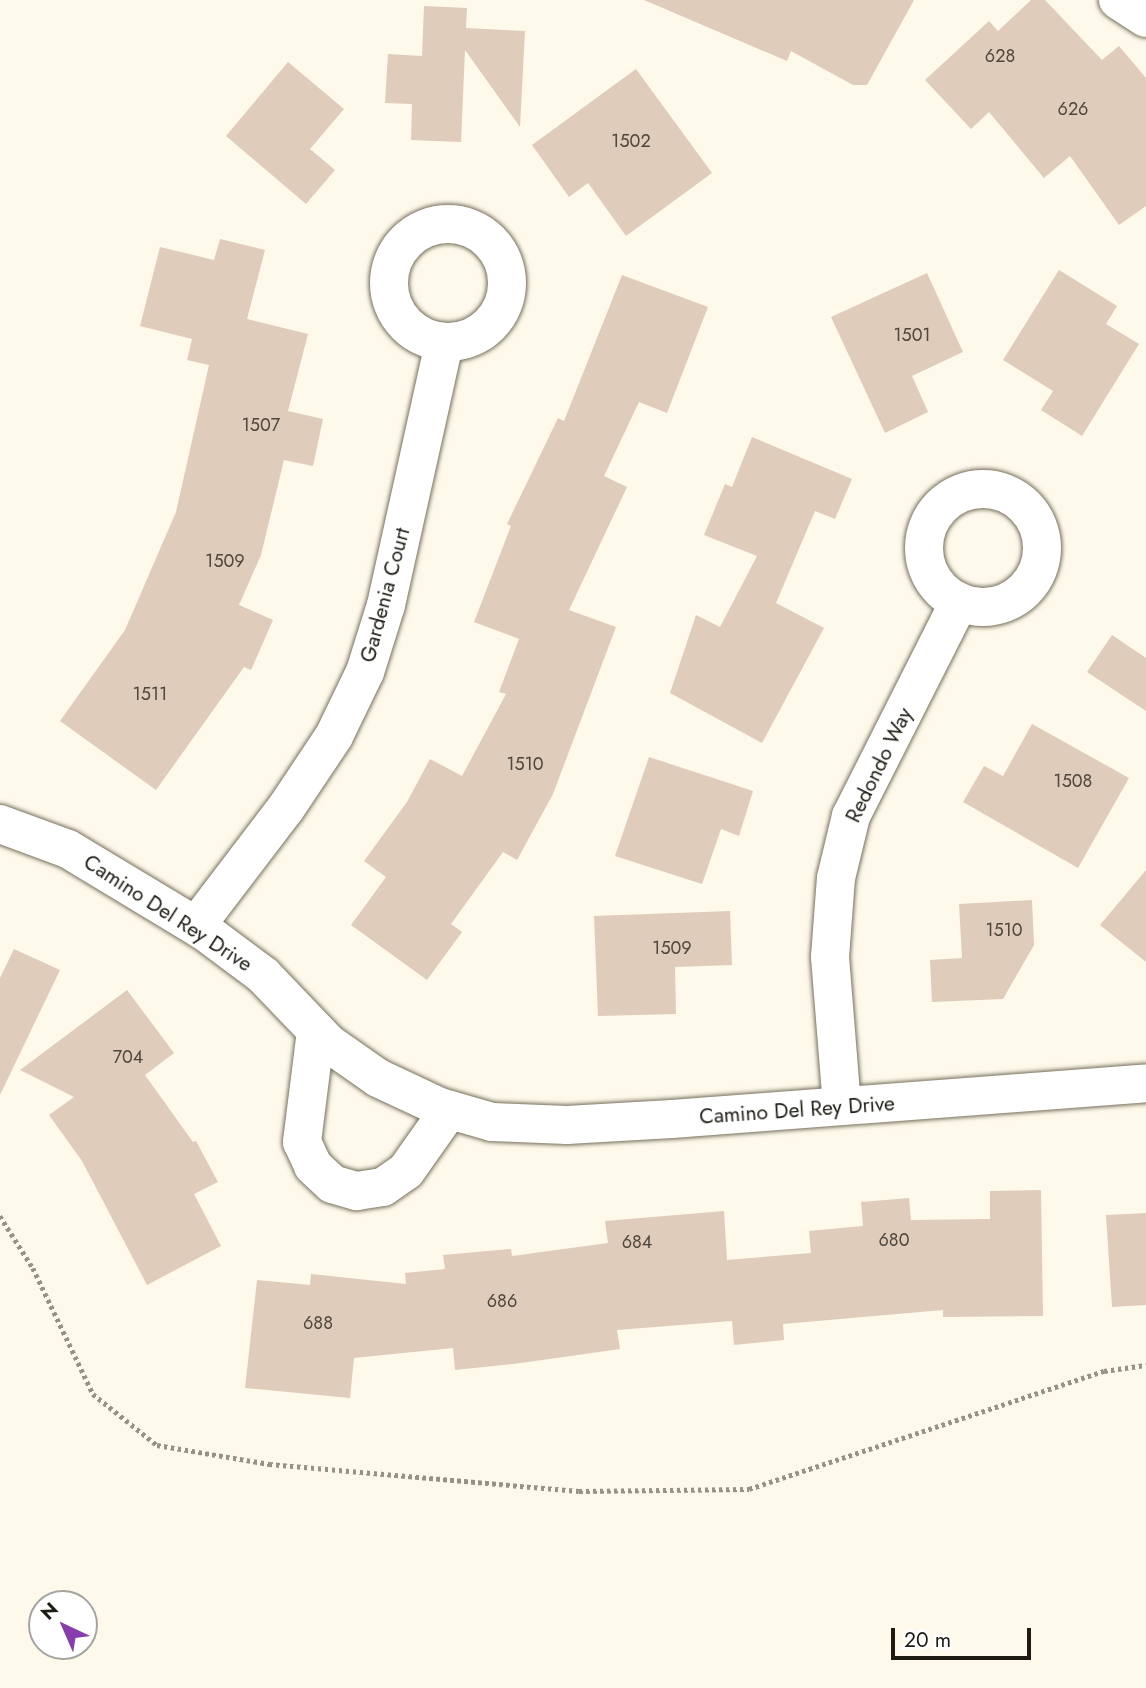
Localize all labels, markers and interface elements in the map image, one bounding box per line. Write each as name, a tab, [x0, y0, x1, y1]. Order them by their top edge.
house number: 628	[985, 45, 1015, 67]
house number: 626	[1058, 98, 1088, 120]
house number: 1502	[611, 130, 651, 152]
house number: 1501	[893, 324, 931, 346]
house number: 1507	[242, 414, 280, 436]
street label: Gardenia Court	[355, 525, 415, 665]
house number: 1509	[205, 550, 245, 572]
house number: 1511	[133, 683, 167, 705]
street label: Redondo Way	[840, 703, 918, 827]
house number: 1510	[506, 753, 544, 775]
house number: 1508	[1054, 770, 1092, 792]
street label: Camino Del Rey Drive	[79, 849, 257, 977]
house number: 1510	[985, 919, 1023, 941]
house number: 1509	[652, 937, 692, 959]
house number: 704	[113, 1046, 143, 1068]
street label: Camino Del Rey Drive	[698, 1091, 896, 1129]
house number: 680	[879, 1229, 909, 1251]
house number: 684	[622, 1231, 652, 1253]
house number: 686	[487, 1290, 517, 1312]
house number: 688	[303, 1312, 333, 1334]
north arrow	[28, 1590, 98, 1660]
text: N	[35, 1596, 64, 1626]
scale bar	[894, 1614, 1034, 1658]
text: 20 m	[904, 1625, 951, 1655]

